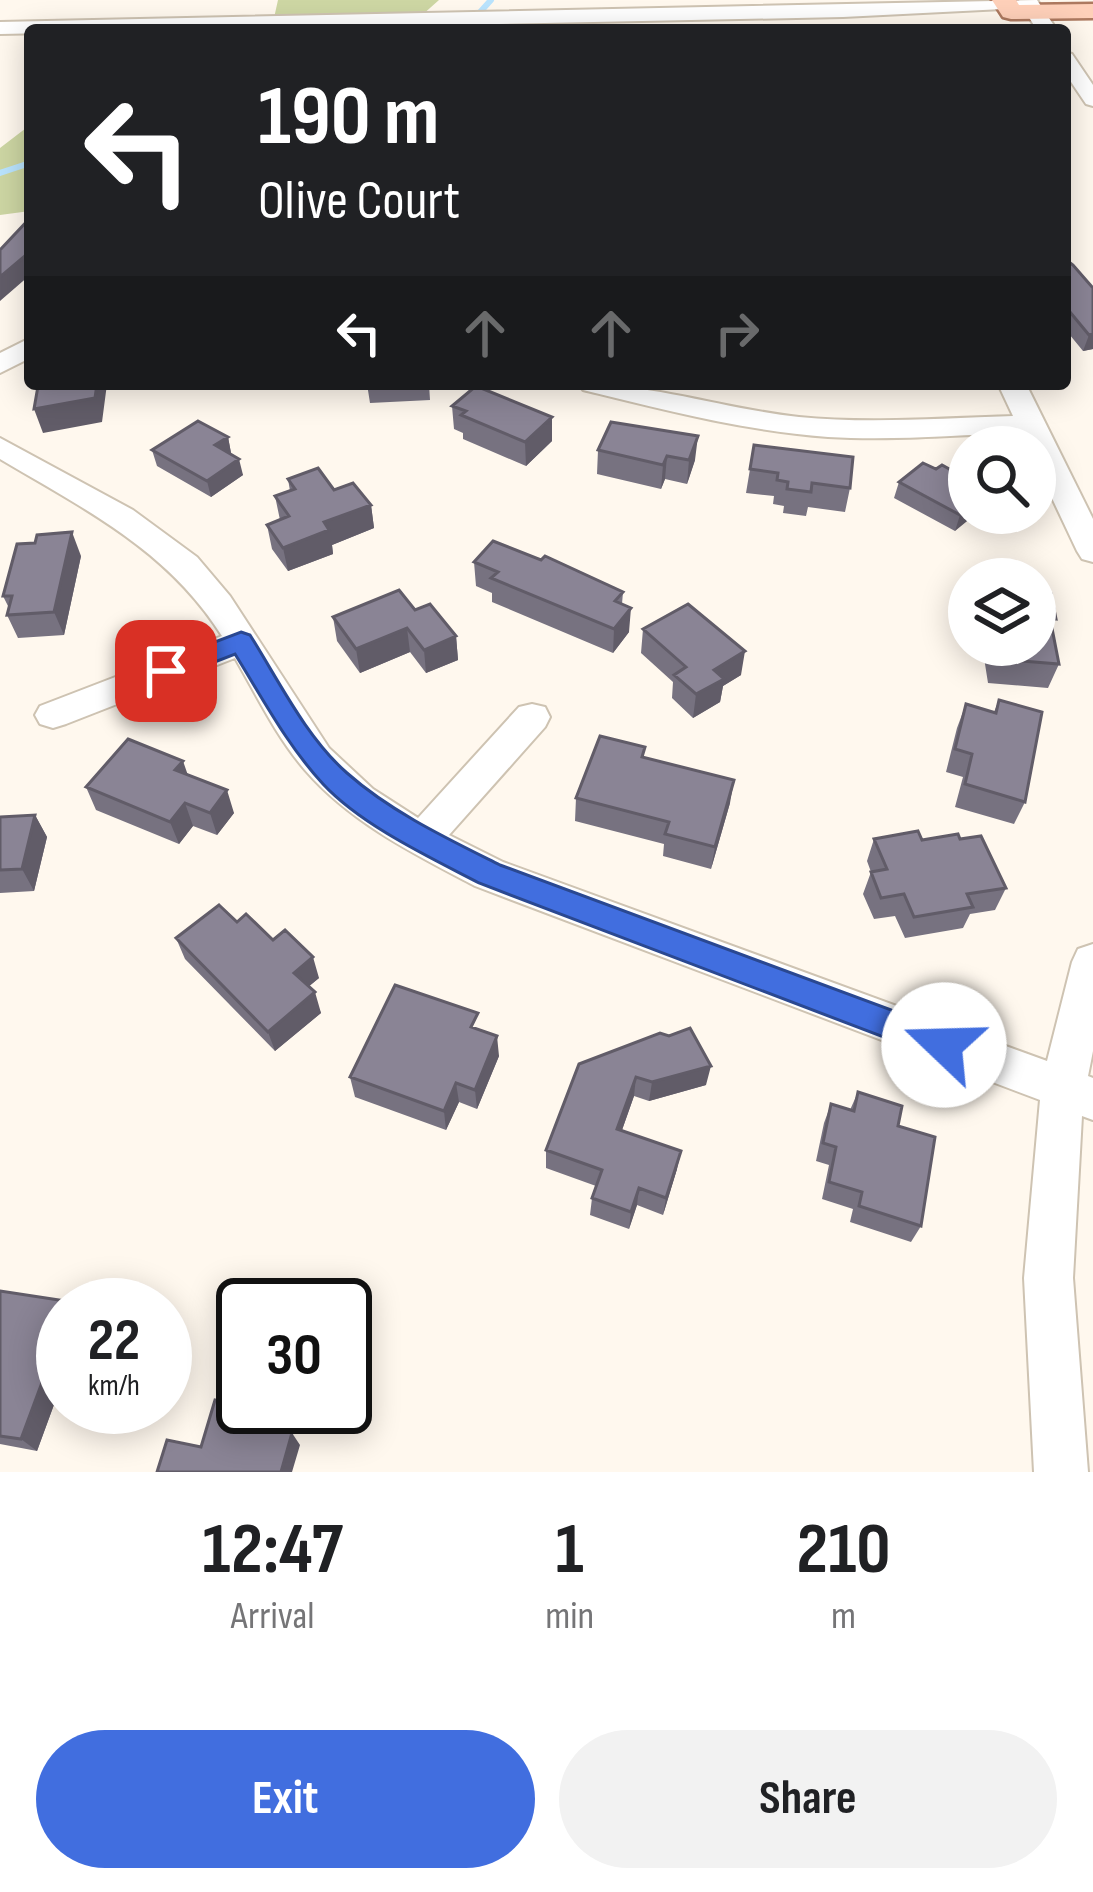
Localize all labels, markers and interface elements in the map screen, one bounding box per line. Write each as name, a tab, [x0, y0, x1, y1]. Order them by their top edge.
text: 190 m	[258, 67, 440, 168]
icon: left	[60, 72, 216, 228]
text: Olive Court	[258, 169, 460, 234]
icon: left	[326, 300, 392, 366]
icon: ahead	[452, 300, 518, 366]
icon: ahead	[578, 300, 644, 366]
icon: right	[704, 300, 770, 366]
map controls	[948, 426, 1056, 666]
button: search	[948, 426, 1056, 534]
button: layers	[948, 558, 1056, 666]
pin	[115, 620, 217, 722]
icon: arrive	[133, 638, 199, 704]
position arrow	[881, 982, 1007, 1108]
speed limit sign: 30	[216, 1278, 372, 1434]
text: 22	[88, 1305, 140, 1377]
text: km/h	[88, 1368, 140, 1404]
text: 12:47	[202, 1507, 343, 1594]
text: 1	[556, 1507, 584, 1594]
text: 210	[797, 1507, 891, 1594]
text: Arrival	[231, 1593, 315, 1640]
text: min	[545, 1593, 594, 1640]
text: m	[831, 1593, 856, 1640]
button: Exit	[36, 1730, 535, 1868]
button: Share	[559, 1730, 1057, 1868]

